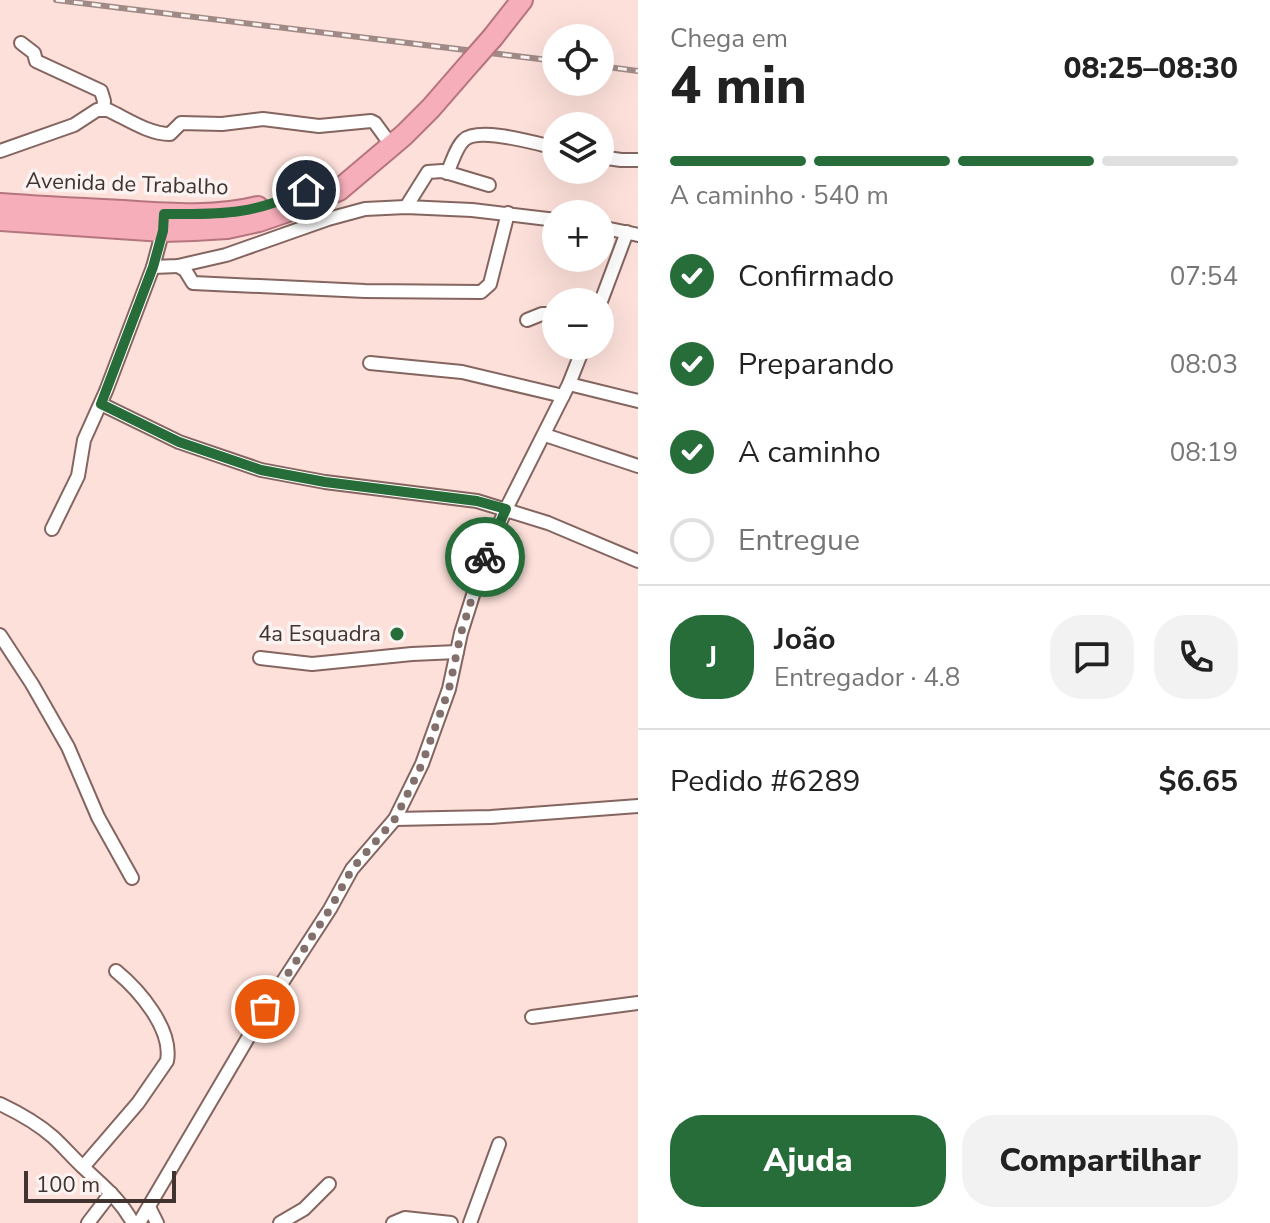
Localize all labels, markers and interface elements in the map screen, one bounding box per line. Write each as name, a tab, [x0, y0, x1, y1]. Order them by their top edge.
text: Chega em	[670, 21, 788, 56]
map controls	[542, 24, 614, 360]
button: locate	[542, 24, 614, 96]
text: 08:25–08:30	[1063, 48, 1238, 89]
text: 4 min	[670, 50, 807, 121]
button: layers	[542, 112, 614, 184]
pin	[272, 156, 340, 224]
street label: Avenida de Trabalho	[25, 165, 229, 203]
icon: home	[284, 168, 328, 212]
text: A caminho · 540 m	[670, 178, 889, 213]
button: +	[542, 200, 614, 272]
icon: check	[670, 254, 714, 298]
text: Confirmado	[738, 256, 894, 297]
text: 07:54	[1170, 259, 1238, 294]
button: −	[542, 288, 614, 360]
icon: check	[670, 342, 714, 386]
text: Preparando	[738, 344, 894, 385]
text: 08:03	[1170, 347, 1238, 382]
icon: check	[670, 430, 714, 474]
text: A caminho	[738, 432, 881, 473]
text: 08:19	[1170, 435, 1238, 470]
courier	[445, 517, 525, 597]
text: Entregue	[738, 520, 860, 561]
icon: bike	[463, 535, 507, 579]
button: chat	[1050, 615, 1134, 699]
button: phone	[1154, 615, 1238, 699]
place label: 4a Esquadra	[258, 619, 381, 649]
text: João	[774, 619, 836, 660]
marker: 4a Esquadra	[388, 625, 406, 643]
text: J	[707, 637, 717, 678]
text: Entregador · 4.8	[774, 660, 960, 695]
text: Pedido #6289	[670, 761, 861, 802]
text: $6.65	[1159, 761, 1238, 802]
pin	[231, 975, 299, 1043]
icon: bag	[243, 987, 287, 1031]
button: Ajuda	[670, 1115, 946, 1207]
button: Compartilhar	[962, 1115, 1238, 1207]
scale bar	[24, 1167, 176, 1203]
text: 100 m	[36, 1170, 100, 1200]

